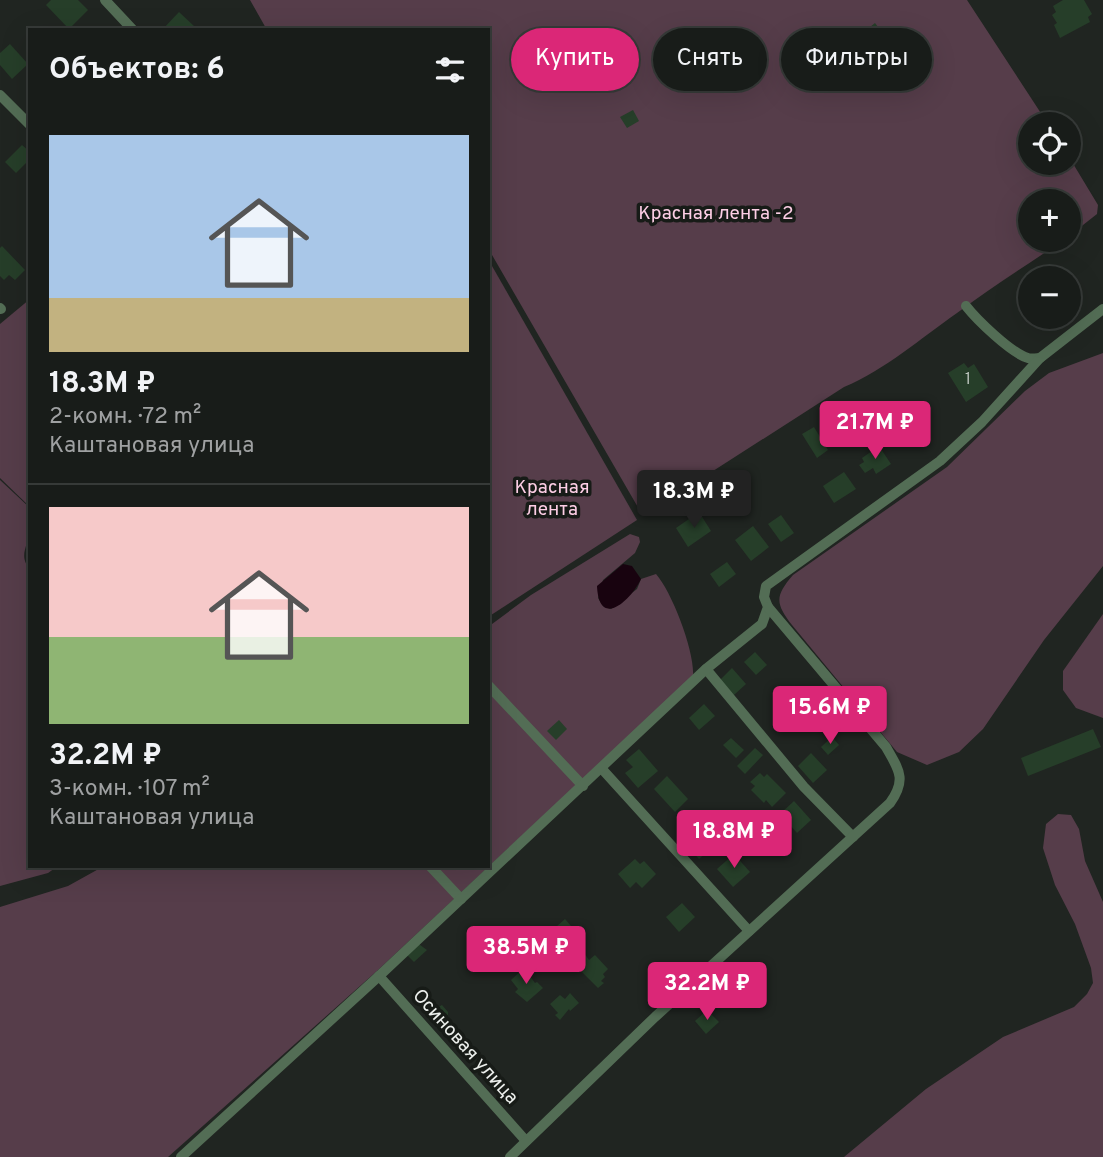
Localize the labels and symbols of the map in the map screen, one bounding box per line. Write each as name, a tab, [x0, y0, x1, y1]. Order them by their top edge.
park label: Красная лента -2	[638, 202, 794, 226]
house number: 1	[965, 370, 971, 390]
pin: 21.7M ₽	[810, 402, 940, 461]
pin: 18.3M ₽	[629, 470, 759, 530]
park label: Красная лента	[514, 476, 590, 522]
pin: 15.6M ₽	[765, 686, 895, 746]
pin: 18.8M ₽	[669, 810, 799, 870]
pin: 38.5M ₽	[461, 926, 591, 986]
pin: 32.2M ₽	[642, 962, 772, 1022]
street label: Осиновая улица	[407, 984, 523, 1110]

